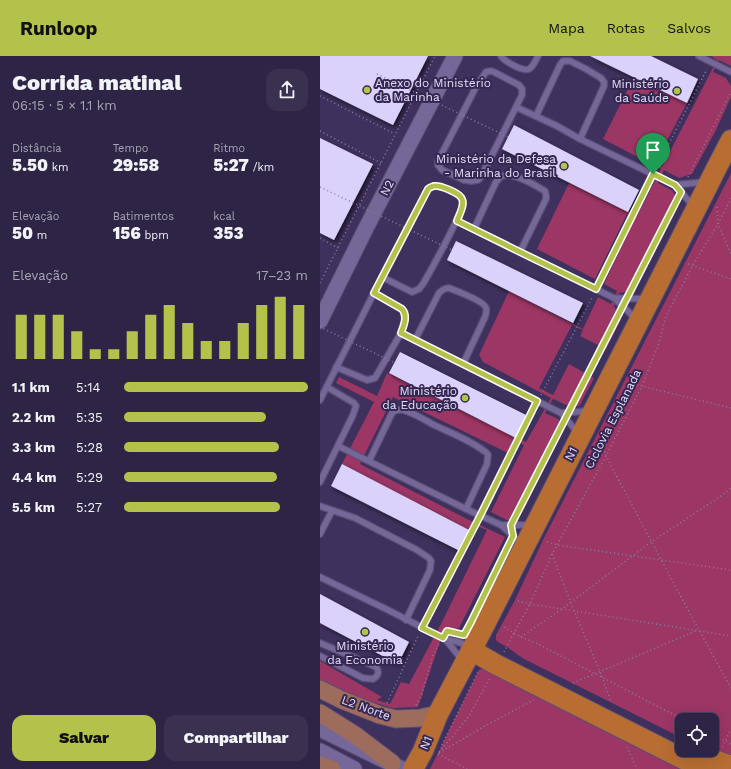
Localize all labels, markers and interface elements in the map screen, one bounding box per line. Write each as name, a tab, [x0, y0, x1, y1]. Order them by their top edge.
text: Runloop	[20, 17, 97, 40]
text: Mapa	[548, 20, 585, 36]
text: Rotas	[607, 20, 645, 36]
text: Salvos	[667, 20, 711, 36]
button: share	[266, 69, 308, 111]
text: Corrida matinal	[12, 70, 182, 95]
place label: Anexo do Ministério da Marinha	[375, 76, 491, 104]
place label: Ministério da Saúde	[611, 77, 669, 105]
marker: Anexo do Ministério da Marinha	[362, 85, 372, 95]
marker: Ministério da Saúde	[672, 86, 682, 96]
text: 06:15 · 5 × 1.1 km	[12, 98, 117, 113]
pin	[636, 133, 670, 174]
icon: arrive	[642, 139, 664, 161]
text: Distância	[12, 142, 62, 155]
text: Tempo	[113, 142, 148, 155]
text: Ritmo	[213, 142, 245, 155]
place label: Ministério da Defesa - Marinha do Brasil	[436, 152, 556, 180]
text: 5.50	[12, 155, 48, 175]
text: 29:58	[113, 155, 159, 175]
text: 5:27	[213, 155, 249, 175]
text: km	[48, 161, 68, 174]
text: /km	[249, 161, 274, 174]
marker: Ministério da Defesa - Marinha do Brasil	[559, 161, 569, 171]
street label: N2	[377, 178, 397, 198]
text: Elevação	[12, 210, 59, 223]
text: Batimentos	[113, 210, 174, 223]
text: kcal	[213, 210, 235, 223]
text: 50	[12, 223, 33, 243]
text: 156	[113, 223, 141, 243]
text: 353	[213, 223, 244, 243]
text: m	[33, 229, 47, 242]
text: bpm	[141, 229, 169, 242]
text: Elevação	[12, 268, 68, 283]
text: 17–23 m	[256, 268, 308, 283]
street label: Ciclovia Esplanada	[582, 367, 644, 471]
text: 1.1 km	[12, 380, 50, 395]
text: 5:14	[76, 380, 100, 395]
place label: Ministério da Educação	[382, 384, 457, 412]
marker: Ministério da Educação	[460, 393, 470, 403]
text: 2.2 km	[12, 410, 55, 425]
text: 5:35	[76, 410, 103, 425]
text: 3.3 km	[12, 440, 55, 455]
text: 5:28	[76, 440, 103, 455]
street label: N1	[562, 445, 580, 463]
text: 4.4 km	[12, 470, 57, 485]
text: 5:29	[76, 470, 103, 485]
text: 5.5 km	[12, 500, 55, 515]
text: 5:27	[76, 500, 102, 515]
marker: Ministério da Economia	[360, 627, 370, 637]
place label: Ministério da Economia	[327, 639, 403, 667]
street label: L2 Norte	[340, 693, 392, 723]
map controls	[675, 713, 719, 757]
button: locate	[675, 713, 719, 757]
button: Salvar	[12, 715, 156, 761]
button: Compartilhar	[164, 715, 308, 761]
street label: N1	[417, 734, 435, 752]

